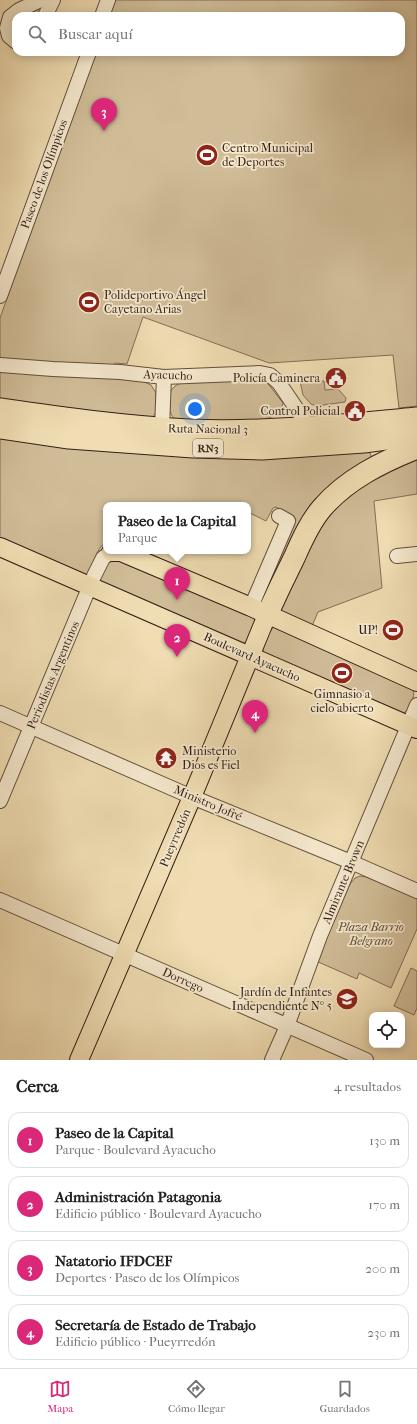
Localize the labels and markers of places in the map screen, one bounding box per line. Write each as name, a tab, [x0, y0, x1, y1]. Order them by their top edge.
pin: 3	[91, 98, 117, 131]
place label: Centro Municipal de Deportes	[222, 141, 314, 169]
sports icon: Centro Municipal de Deportes	[194, 142, 220, 168]
place label: Polideportivo Ángel Cayetano Arias	[104, 287, 207, 316]
sports icon: Polideportivo Ángel Cayetano Arias	[76, 289, 102, 315]
public building icon: Policía Caminera	[323, 365, 349, 391]
place label: Policía Caminera	[233, 371, 320, 385]
public building icon: Control Policial	[342, 398, 368, 424]
place label: Control Policial	[260, 404, 341, 418]
pin: 1	[164, 567, 190, 600]
sports icon: UP!	[380, 617, 406, 643]
place label: UP!	[358, 623, 378, 637]
pin: 2	[164, 624, 190, 657]
sports icon: Gimnasio a cielo abierto	[329, 660, 355, 686]
place label: Gimnasio a cielo abierto	[310, 687, 374, 715]
pin: 4	[242, 700, 268, 733]
place label: Ministerio Dios es Fiel	[182, 744, 240, 772]
temple icon: Ministerio Dios es Fiel	[153, 745, 179, 771]
place label: Jardín de Infantes Independiente N° 5	[232, 985, 333, 1013]
school or university icon: Jardín de Infantes Independiente N° 5	[334, 986, 360, 1012]

